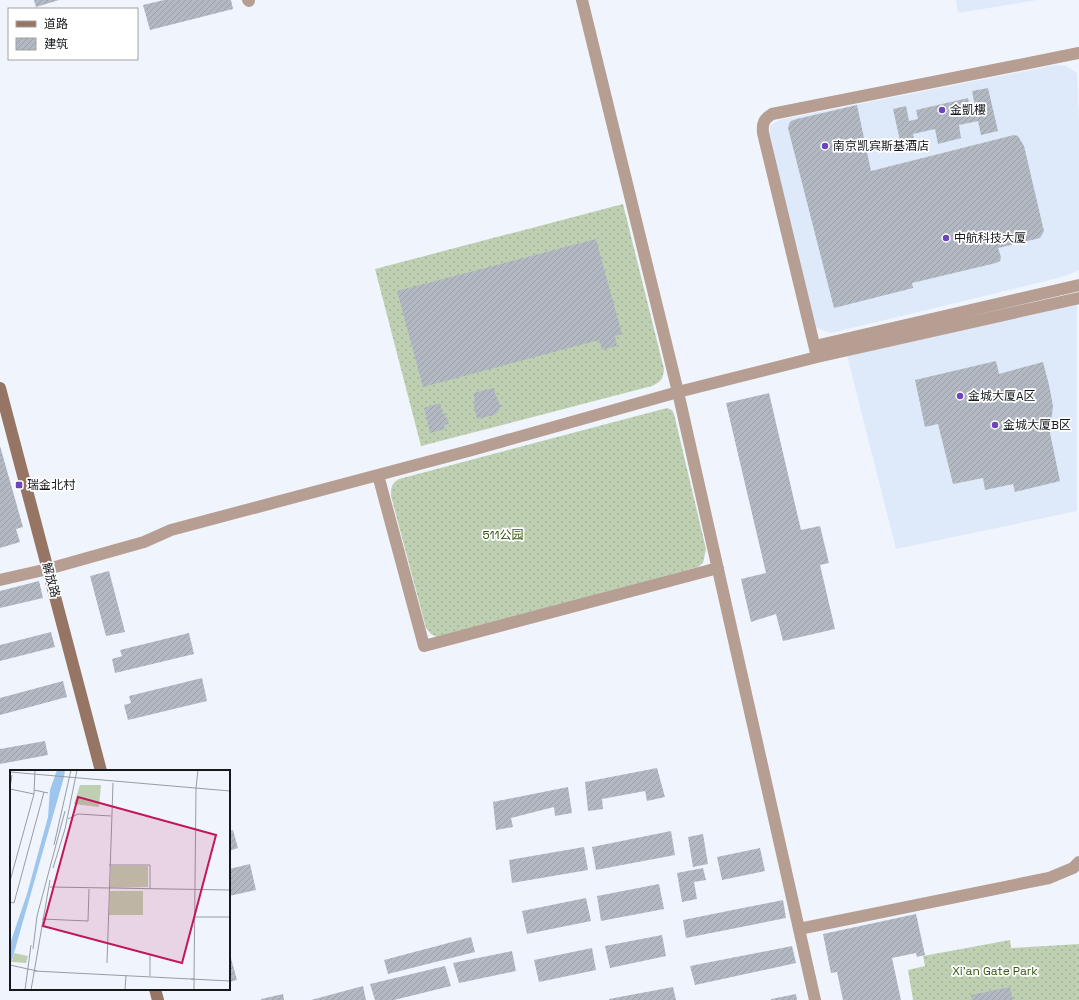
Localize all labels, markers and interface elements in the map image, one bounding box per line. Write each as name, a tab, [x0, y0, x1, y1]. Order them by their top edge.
legend	[8, 8, 138, 60]
text: 道路	[44, 16, 68, 32]
text: 建筑	[44, 36, 68, 52]
place label: 金凱樓	[950, 102, 986, 118]
marker: 金凱樓	[937, 105, 947, 115]
place label: 南京凯宾斯基酒店	[833, 138, 929, 154]
marker: 南京凯宾斯基酒店	[820, 141, 830, 151]
place label: 中航科技大厦	[954, 230, 1026, 246]
marker: 中航科技大厦	[941, 233, 951, 243]
place label: 金城大厦A区	[968, 388, 1036, 404]
marker: 金城大厦A区	[955, 391, 965, 401]
place label: 金城大厦B区	[1003, 417, 1071, 433]
marker: 金城大厦B区	[990, 420, 1000, 430]
place label: 瑞金北村	[27, 477, 76, 493]
marker: 瑞金北村	[14, 480, 24, 490]
park label: 511公园	[482, 527, 524, 543]
street label: 解放路	[39, 561, 63, 599]
inset map	[10, 770, 230, 990]
park label: Xi'an Gate Park	[952, 963, 1038, 979]

